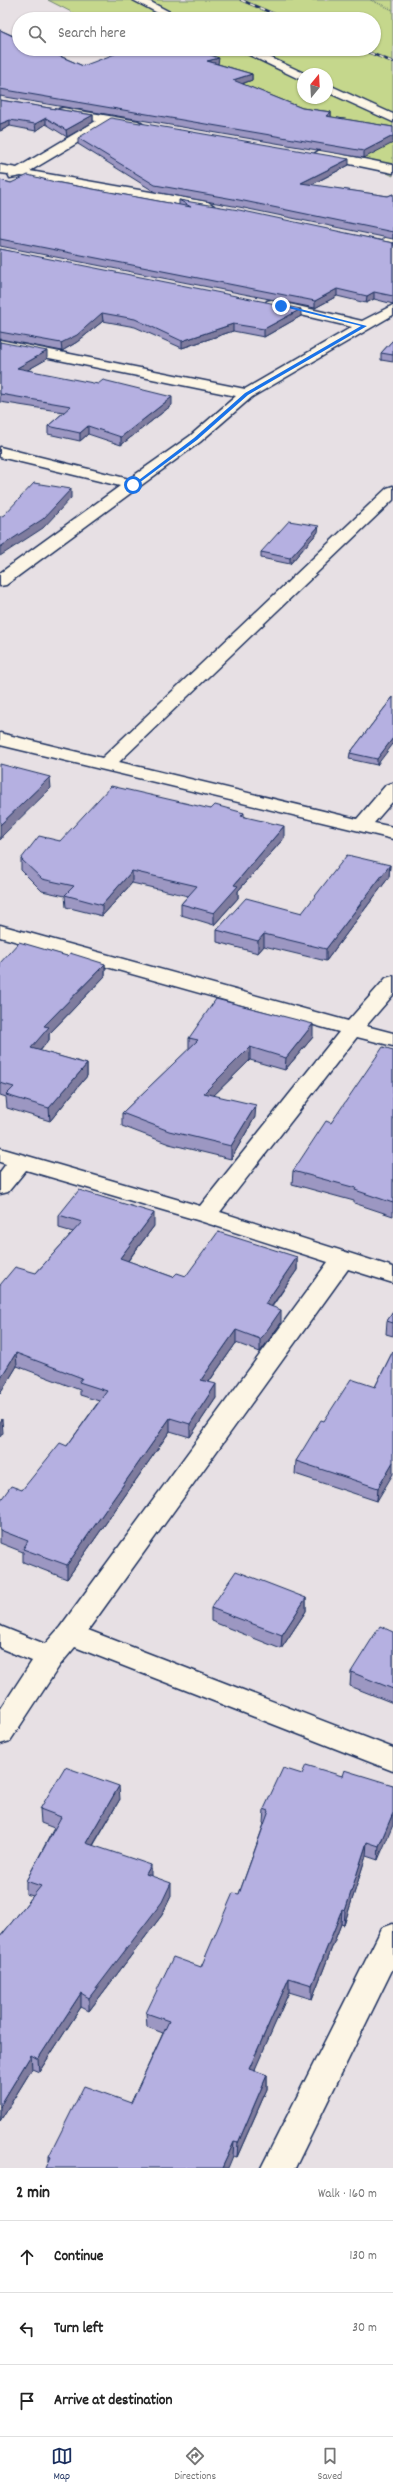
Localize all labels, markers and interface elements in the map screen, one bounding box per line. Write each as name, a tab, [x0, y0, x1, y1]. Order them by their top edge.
search box	[12, 12, 381, 56]
icon: search	[26, 23, 48, 45]
text: Search here	[58, 23, 126, 45]
north arrow	[297, 68, 333, 104]
route end	[272, 297, 290, 315]
route start	[124, 476, 142, 494]
text: 2 min	[16, 2182, 50, 2206]
text: Walk · 160 m	[318, 2185, 377, 2204]
icon: ahead	[16, 2246, 38, 2268]
text: Continue	[54, 2246, 103, 2268]
text: 130 m	[349, 2247, 377, 2266]
icon: left	[16, 2318, 38, 2340]
text: Turn left	[54, 2318, 103, 2340]
text: 30 m	[352, 2319, 377, 2338]
icon: arrive	[16, 2390, 38, 2412]
text: Arrive at destination	[54, 2390, 172, 2412]
tab: Map	[51, 2445, 73, 2485]
tab: Directions	[174, 2445, 216, 2485]
tab: Saved	[318, 2445, 342, 2485]

